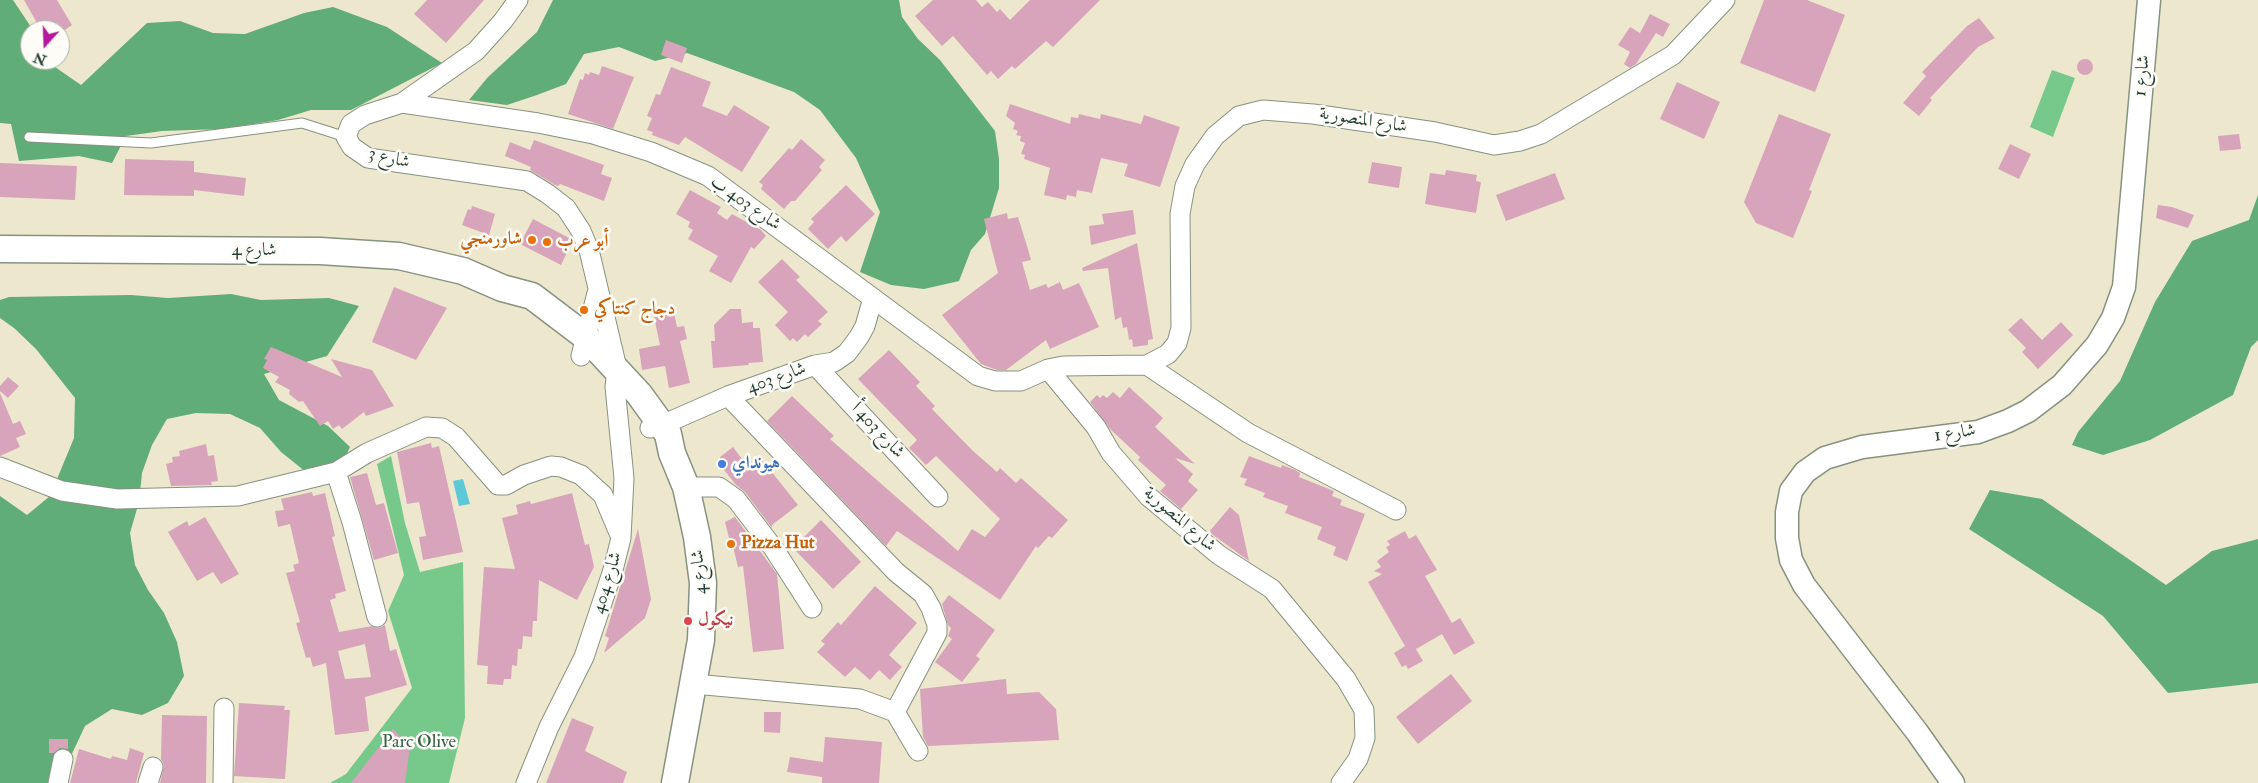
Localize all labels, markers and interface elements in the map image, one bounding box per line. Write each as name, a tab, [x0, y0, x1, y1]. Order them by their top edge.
north arrow	[20, 20, 70, 70]
text: N	[31, 48, 49, 69]
street label: شارع 1	[2130, 54, 2156, 98]
street label: شارع المنصورية	[1318, 103, 1408, 139]
street label: شارع 3	[366, 144, 412, 174]
street label: شارع 403 ب	[705, 172, 785, 236]
place label: شاورمنجي	[460, 229, 522, 251]
place label: أبو عرب	[557, 231, 608, 253]
marker: شاورمنجي	[526, 234, 538, 246]
marker: أبو عرب	[541, 236, 553, 248]
street label: شارع 4	[232, 240, 276, 262]
place label: دجاج كنتاكي	[594, 299, 675, 321]
marker: دجاج كنتاكي	[578, 304, 590, 316]
street label: شارع 403	[745, 358, 809, 400]
street label: شارع 403 أ	[846, 398, 908, 464]
street label: شارع 1	[1933, 420, 1977, 448]
place label: هيونداي	[732, 453, 780, 475]
marker: هيونداي	[716, 458, 728, 470]
street label: شارع المنصورية	[1138, 483, 1220, 557]
place label: Pizza Hut	[741, 533, 815, 555]
marker: Pizza Hut	[725, 538, 737, 550]
street label: شارع 404	[588, 549, 628, 617]
street label: شارع 4	[688, 549, 712, 595]
place label: نيكول	[698, 610, 734, 632]
marker: نيكول	[682, 615, 694, 627]
park label: Parc Olive	[382, 732, 456, 754]

